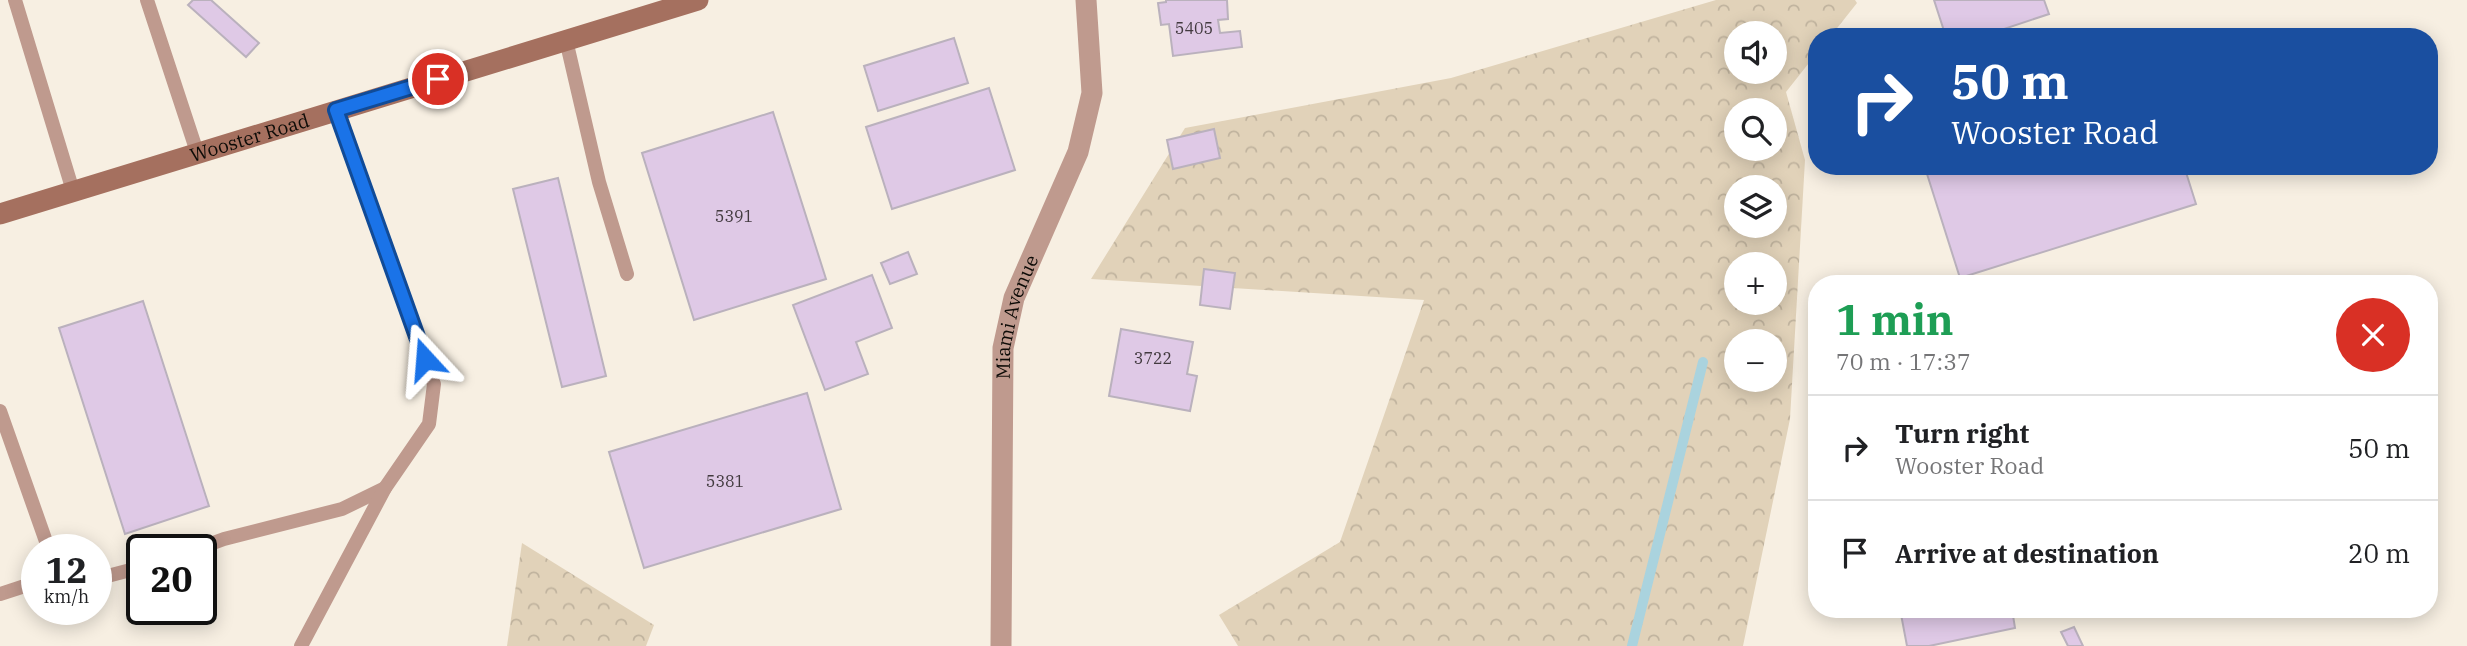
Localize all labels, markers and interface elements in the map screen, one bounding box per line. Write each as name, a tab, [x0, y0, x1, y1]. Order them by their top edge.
house number: 5405	[1175, 18, 1213, 38]
map controls	[1724, 21, 1787, 392]
button: sound	[1724, 21, 1787, 84]
pin	[408, 49, 468, 109]
text: 50 m	[1951, 49, 2069, 112]
icon: right	[1836, 56, 1927, 147]
icon: arrive	[419, 60, 457, 98]
button: search	[1724, 98, 1787, 161]
street label: Wooster Road	[187, 108, 312, 167]
text: Wooster Road	[1951, 111, 2159, 153]
button: layers	[1724, 175, 1787, 238]
house number: 5391	[715, 206, 753, 226]
street label: Miami Avenue	[991, 251, 1043, 379]
button: +	[1724, 252, 1787, 315]
text: 1 min	[1836, 292, 1954, 347]
button: close	[2336, 298, 2410, 372]
position arrow	[388, 322, 462, 396]
button: −	[1724, 329, 1787, 392]
text: 70 m · 17:37	[1836, 346, 1971, 376]
house number: 3722	[1134, 348, 1172, 368]
text: Turn right	[1895, 416, 2029, 450]
icon: right	[1836, 429, 1874, 467]
text: 50 m	[2348, 431, 2410, 465]
text: Wooster Road	[1895, 450, 2044, 480]
house number: 5381	[706, 471, 744, 491]
speed limit sign: 20	[126, 534, 217, 625]
icon: arrive	[1836, 534, 1874, 572]
text: Arrive at destination	[1895, 536, 2159, 570]
text: 20 m	[2348, 536, 2410, 570]
text: 12	[45, 547, 88, 593]
text: km/h	[44, 585, 89, 608]

